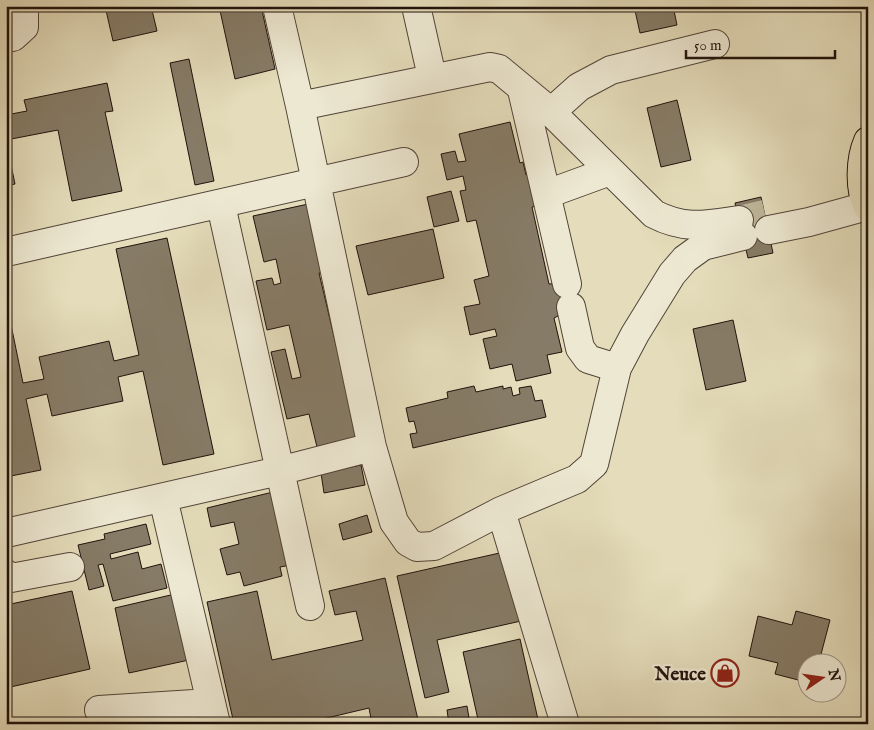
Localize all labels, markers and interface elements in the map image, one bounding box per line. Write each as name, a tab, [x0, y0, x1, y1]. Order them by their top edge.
scale bar	[686, 28, 835, 60]
text: 50 m	[694, 36, 722, 55]
north arrow	[796, 652, 846, 702]
shop icon: Neuce	[710, 658, 740, 688]
place label: Neuce	[654, 663, 706, 687]
text: N	[823, 666, 844, 683]

